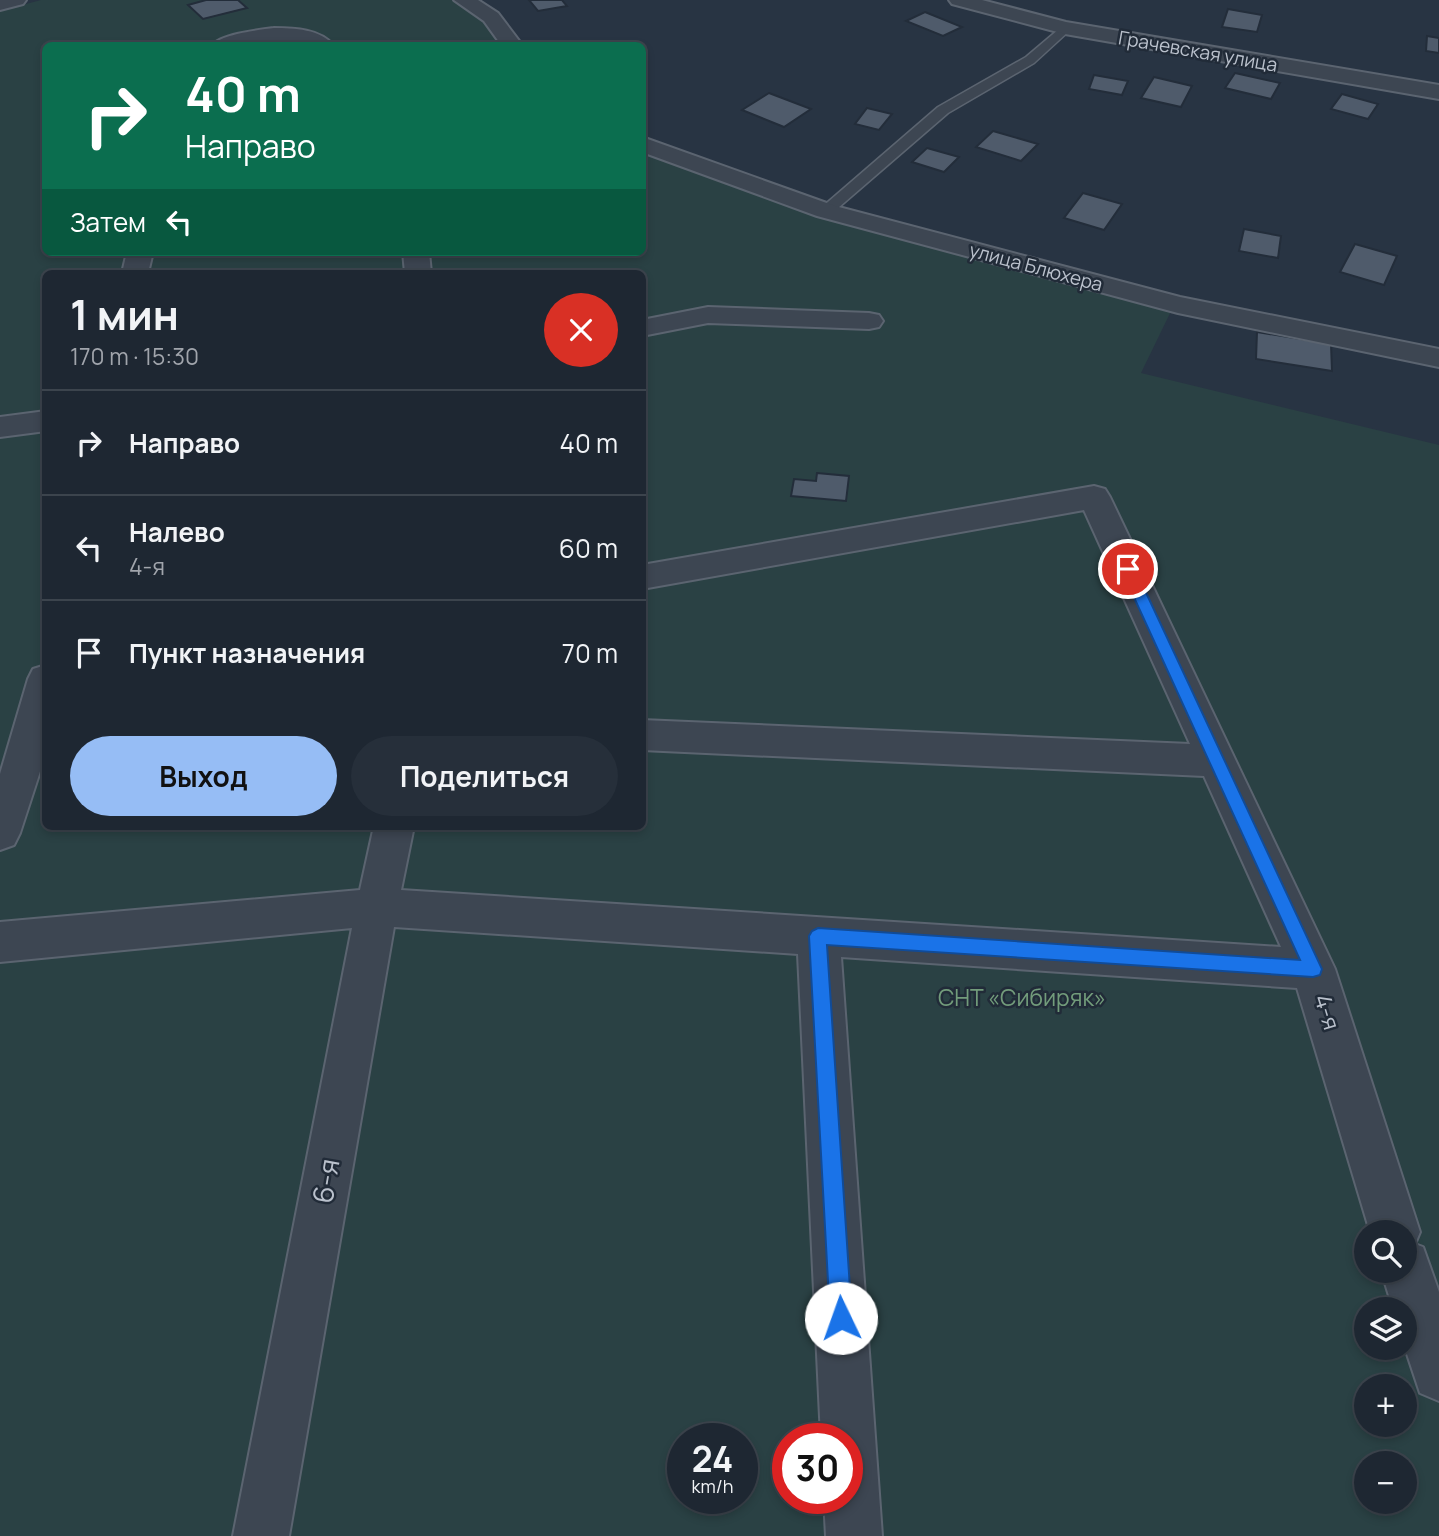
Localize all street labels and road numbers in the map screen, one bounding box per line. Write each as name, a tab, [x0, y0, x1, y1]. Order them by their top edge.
street label: Грачевская улица	[1116, 24, 1280, 78]
street label: улица Блюхера	[966, 237, 1106, 297]
street label: 4-я	[1307, 990, 1349, 1034]
street label: 6-я	[302, 1156, 348, 1206]

